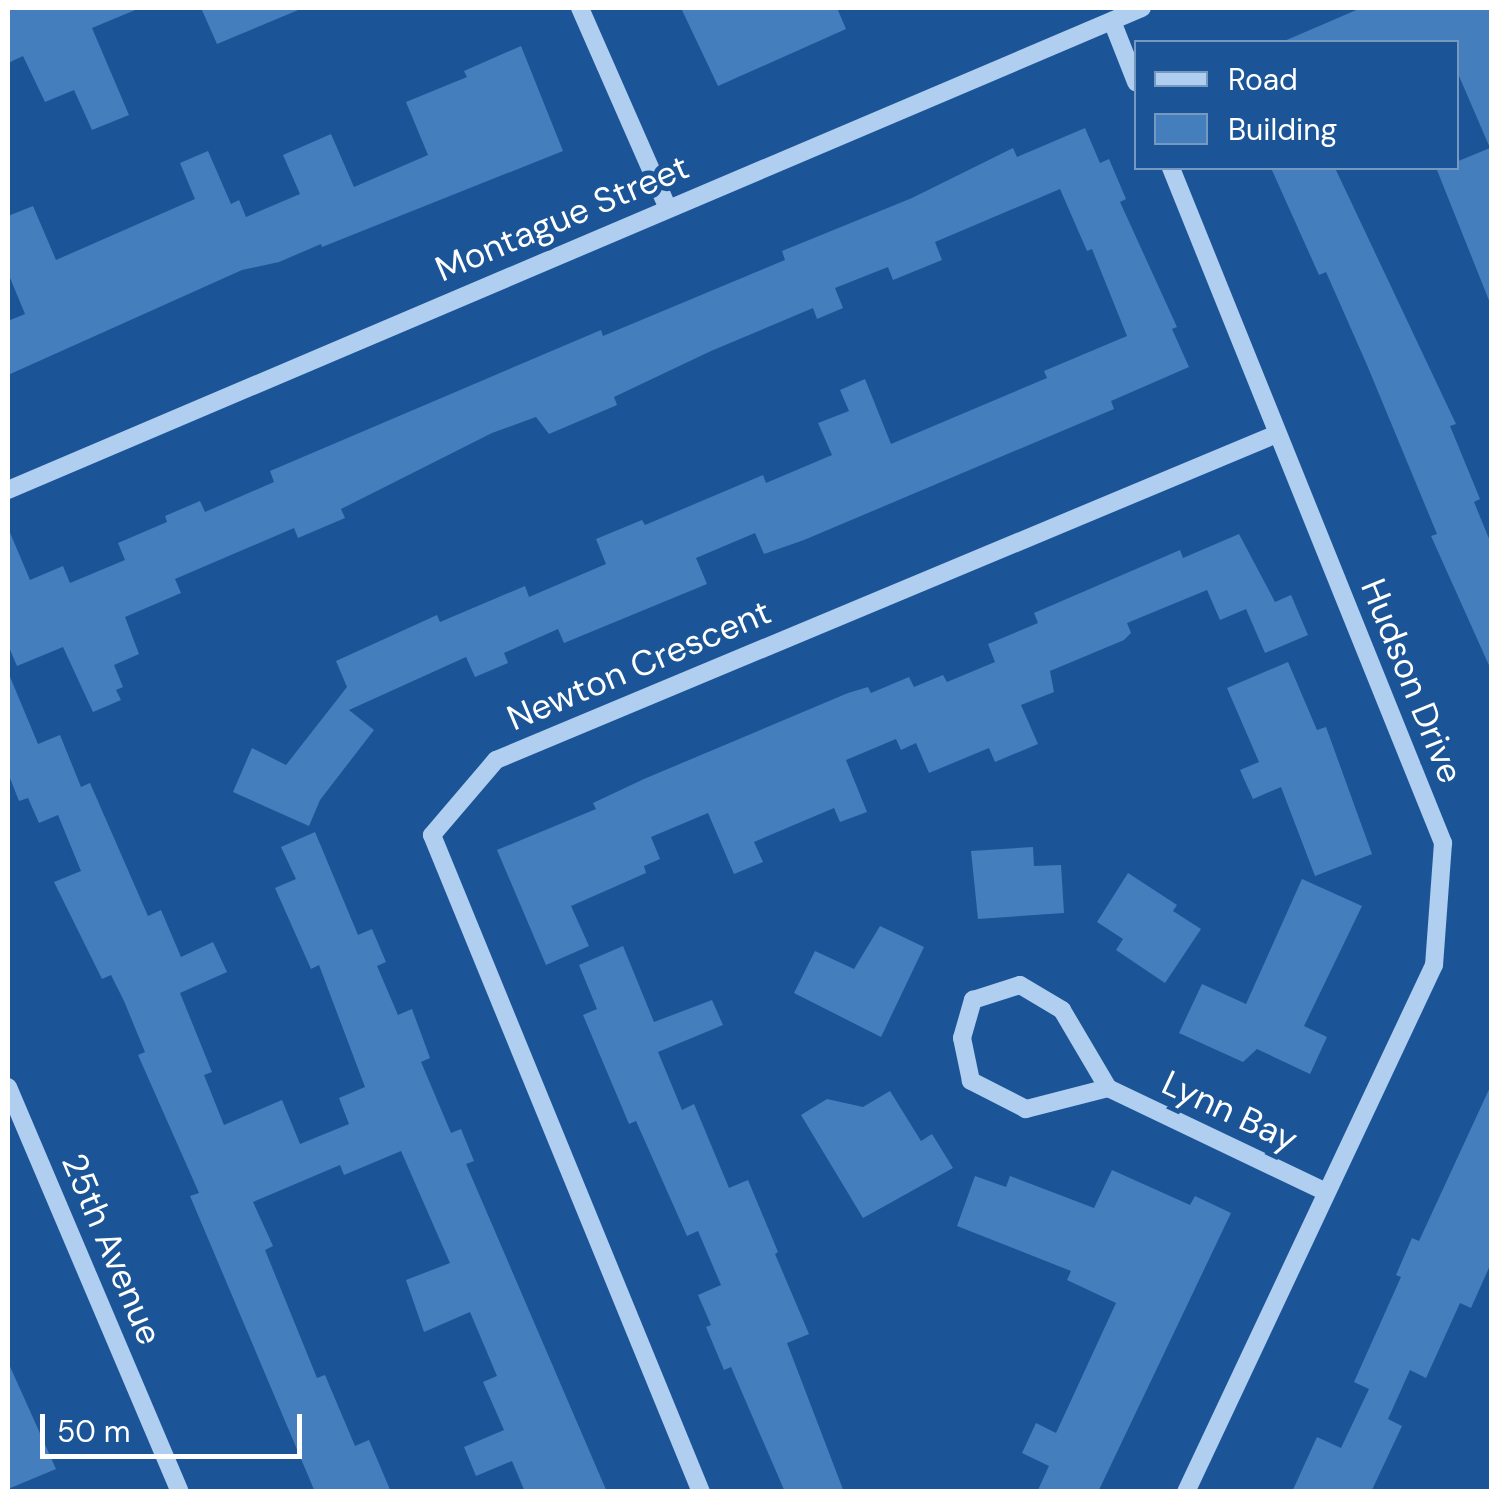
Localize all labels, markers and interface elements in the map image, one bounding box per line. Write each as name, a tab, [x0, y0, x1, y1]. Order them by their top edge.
legend	[1134, 40, 1459, 170]
text: Road	[1228, 60, 1298, 99]
text: Building	[1228, 110, 1337, 149]
street label: Montague Street	[429, 146, 695, 290]
street label: Hudson Drive	[1352, 573, 1472, 789]
street label: Newton Crescent	[501, 591, 777, 739]
street label: Lynn Bay	[1156, 1061, 1304, 1161]
street label: 25th Avenue	[53, 1147, 171, 1351]
scale bar	[45, 1394, 308, 1456]
text: 50 m	[57, 1412, 131, 1451]

